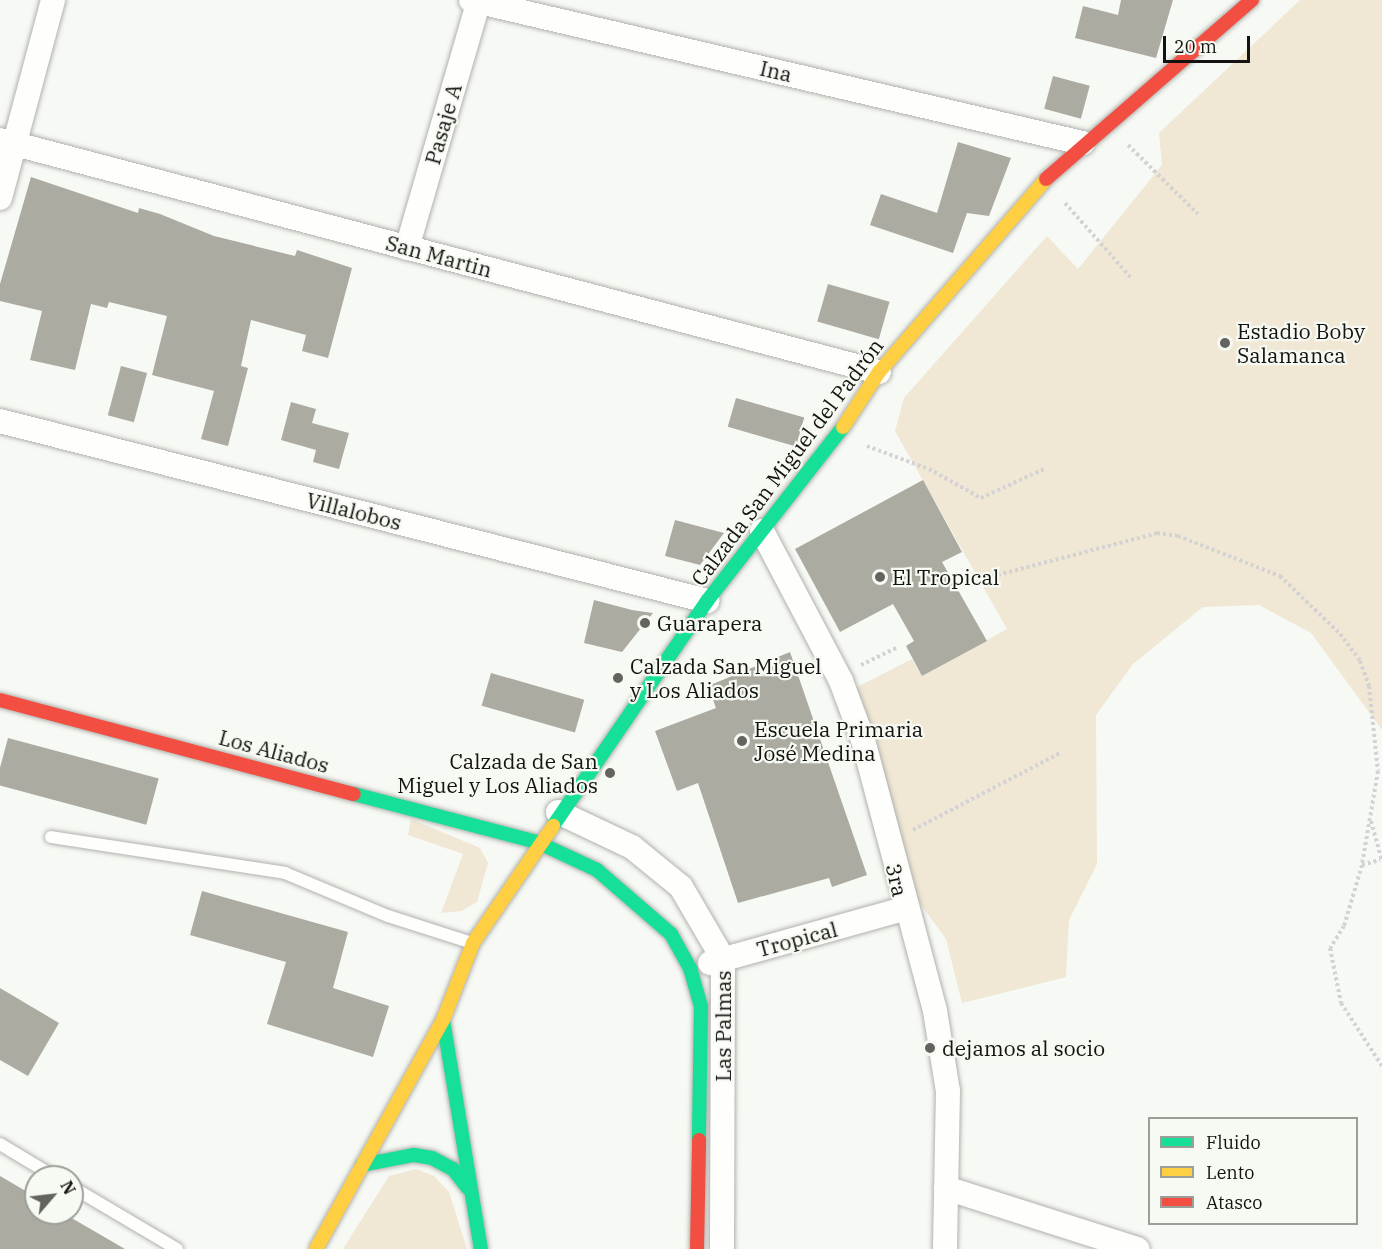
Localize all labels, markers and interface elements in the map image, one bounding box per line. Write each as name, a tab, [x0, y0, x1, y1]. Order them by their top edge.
scale bar	[1166, 24, 1253, 62]
text: 20 m	[1174, 35, 1217, 58]
street label: Ina	[758, 55, 794, 87]
street label: Pasaje A	[419, 81, 467, 167]
street label: San Martin	[383, 230, 495, 282]
place label: Estadio Boby Salamanca	[1237, 318, 1365, 368]
street label: Calzada San Miguel del Padrón	[686, 333, 888, 591]
marker: Estadio Boby Salamanca	[1218, 336, 1232, 350]
street label: Villalobos	[304, 487, 404, 535]
place label: El Tropical	[892, 564, 999, 590]
marker: El Tropical	[873, 570, 887, 584]
place label: Guarapera	[657, 610, 762, 636]
marker: Guarapera	[638, 616, 652, 630]
place label: Calzada San Miguel y Los Aliados	[630, 653, 821, 703]
marker: Calzada San Miguel y Los Aliados	[611, 671, 625, 685]
place label: Escuela Primaria José Medina	[754, 716, 923, 766]
street label: Los Aliados	[216, 724, 332, 778]
marker: Escuela Primaria José Medina	[735, 734, 749, 748]
place label: Calzada de San Miguel y Los Aliados	[397, 748, 598, 798]
marker: Calzada de San Miguel y Los Aliados	[603, 766, 617, 780]
street label: 3ra	[881, 861, 913, 899]
street label: Tropical	[754, 916, 840, 962]
street label: Las Palmas	[710, 970, 736, 1082]
place label: dejamos al socio	[942, 1035, 1105, 1061]
marker: dejamos al socio	[923, 1041, 937, 1055]
legend	[1148, 1117, 1358, 1225]
text: Fluido	[1206, 1131, 1261, 1154]
text: Lento	[1206, 1161, 1254, 1184]
north arrow	[24, 1165, 84, 1225]
text: N	[56, 1177, 80, 1198]
text: Atasco	[1206, 1191, 1262, 1214]

